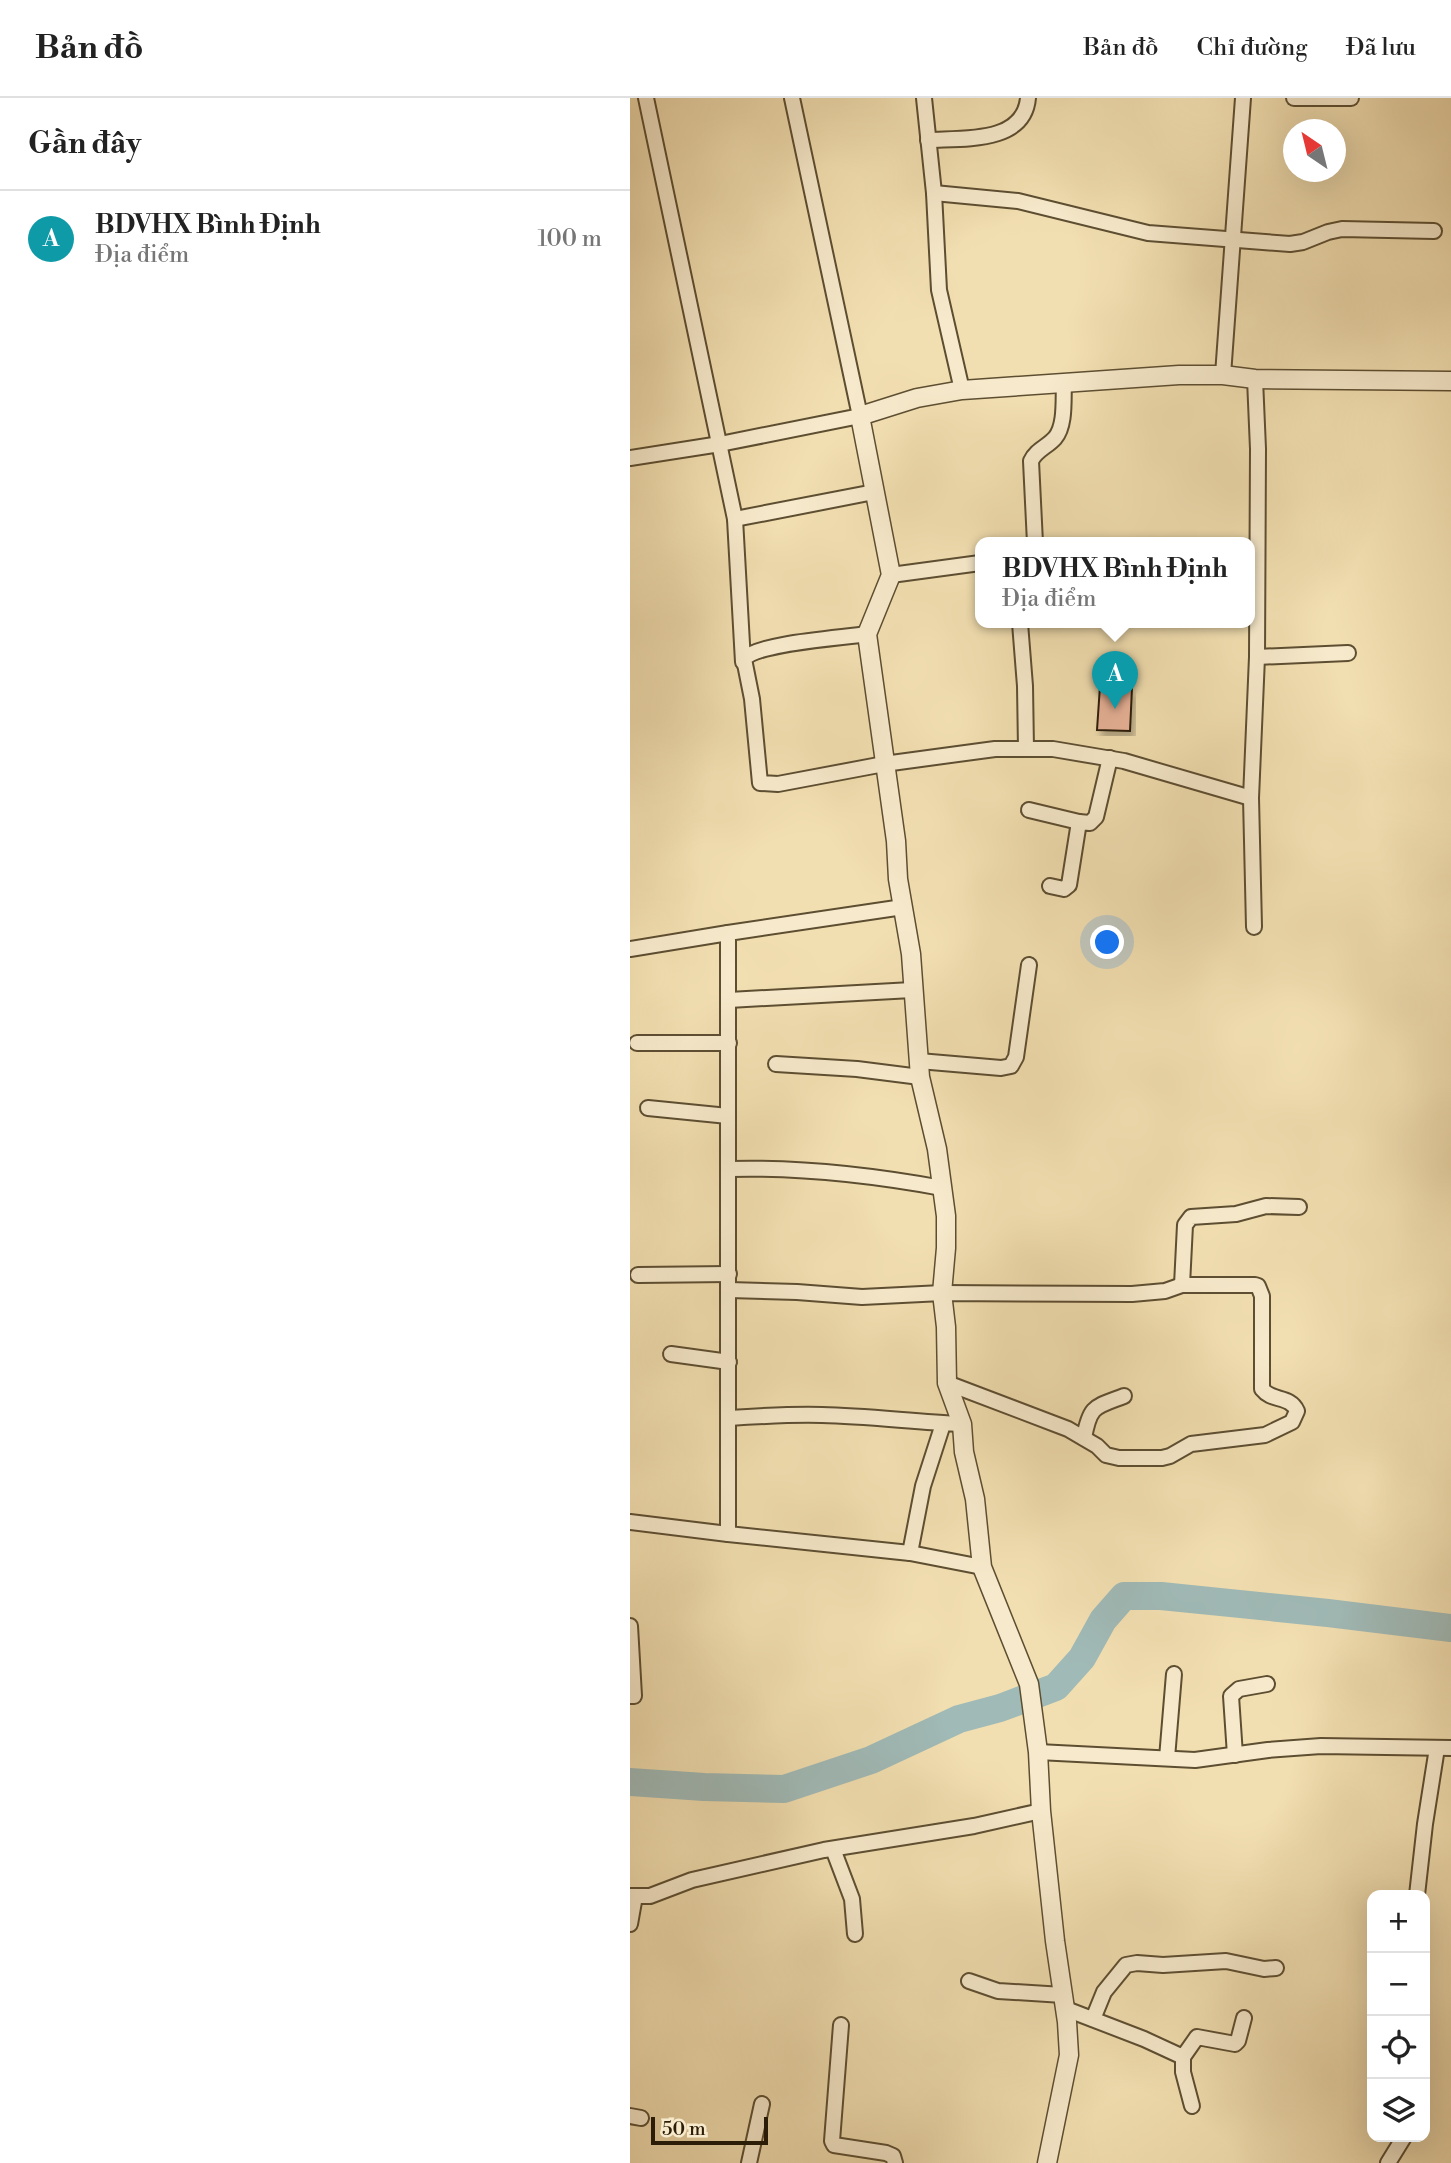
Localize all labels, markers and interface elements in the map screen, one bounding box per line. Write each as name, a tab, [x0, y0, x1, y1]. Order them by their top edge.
text: Bản đồ	[35, 28, 143, 69]
text: Bản đồ	[1083, 33, 1159, 63]
text: Chỉ đường	[1197, 33, 1308, 63]
text: Đã lưu	[1346, 33, 1416, 63]
north arrow	[1283, 119, 1346, 182]
text: Gần đây	[28, 125, 141, 163]
text: BDVHX Bình Định	[95, 209, 321, 241]
text: A	[43, 225, 59, 253]
text: 100 m	[537, 225, 602, 253]
text: Địa điểm	[95, 241, 189, 269]
popup	[975, 537, 1255, 628]
text: BDVHX Bình Định	[1002, 553, 1228, 585]
text: Địa điểm	[1002, 585, 1096, 613]
pin: A	[1092, 651, 1138, 709]
your location	[1090, 925, 1124, 959]
map controls	[1367, 1890, 1430, 2142]
button: +	[1367, 1890, 1430, 1953]
button: −	[1367, 1953, 1430, 2016]
button: locate	[1367, 2016, 1430, 2079]
button: layers	[1367, 2079, 1430, 2142]
scale bar	[651, 2114, 768, 2146]
text: 50 m	[662, 2117, 706, 2141]

